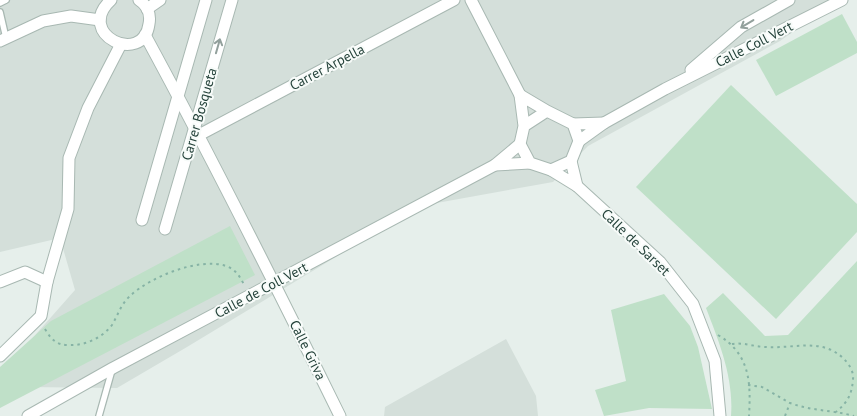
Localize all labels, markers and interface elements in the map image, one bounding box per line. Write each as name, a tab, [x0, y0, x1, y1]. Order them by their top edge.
street label: Calle Coll Vert	[712, 17, 796, 71]
one-way arrow	[740, 20, 754, 30]
one-way arrow	[214, 39, 224, 55]
street label: Carrer Arpella	[287, 40, 368, 94]
street label: Carrer Bosqueta	[177, 66, 221, 162]
street label: Calle de Sarset	[598, 205, 674, 280]
street label: Calle de Coll Vert	[211, 258, 311, 322]
street label: Calle Griva	[286, 317, 330, 383]

